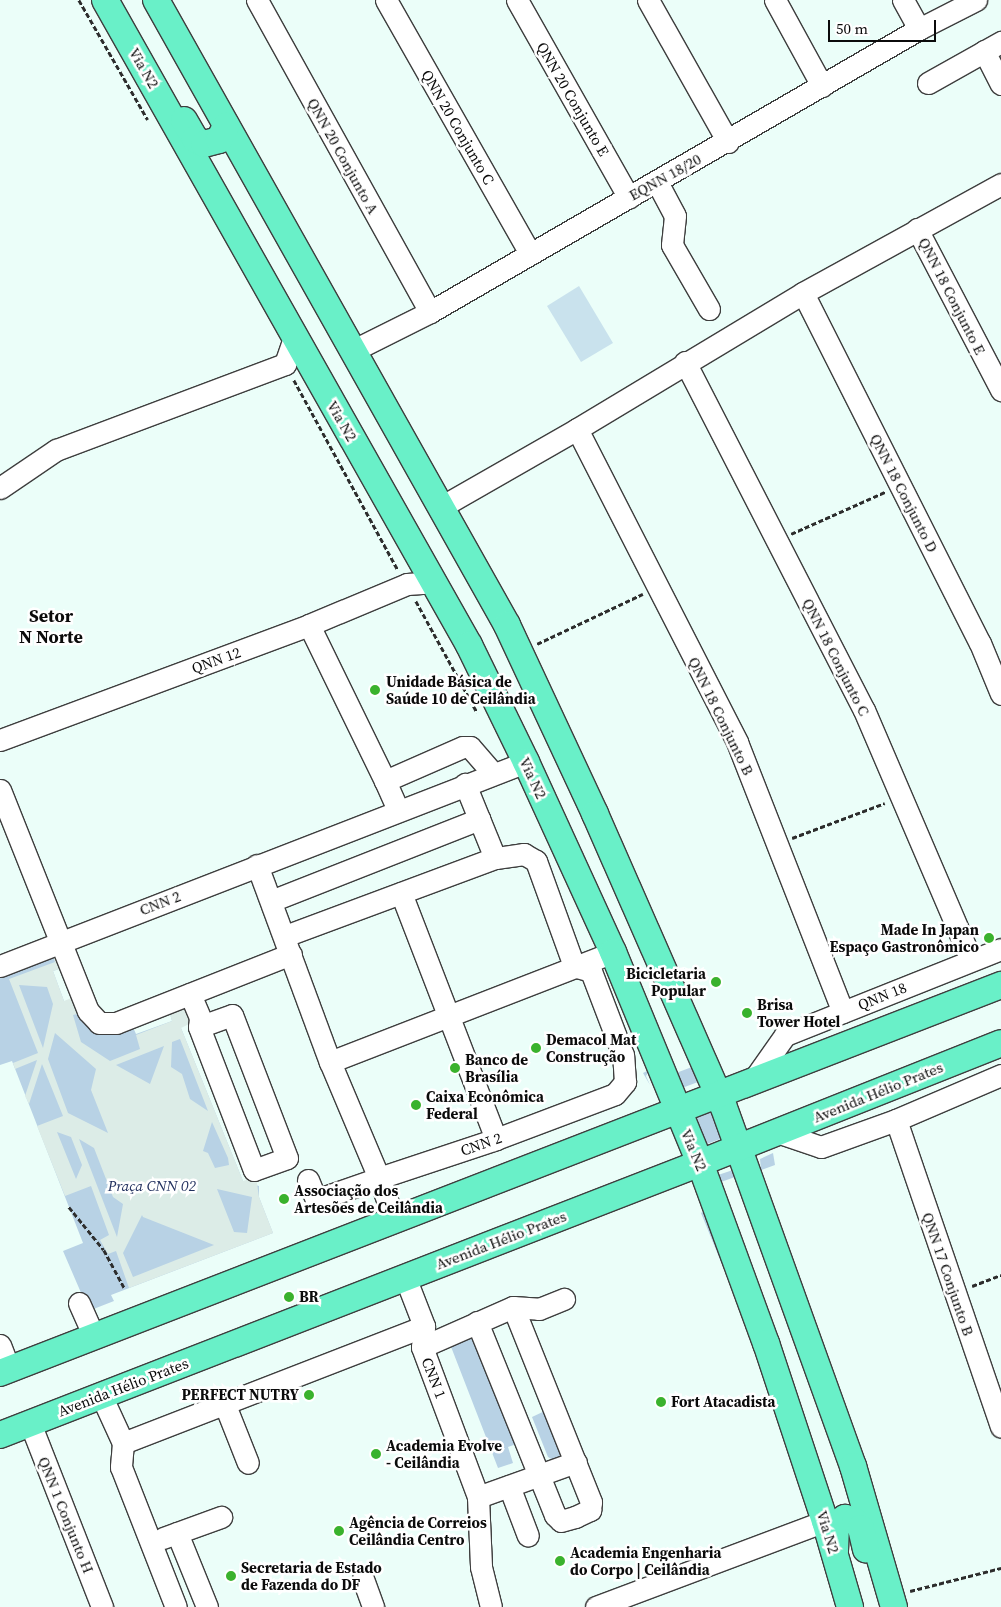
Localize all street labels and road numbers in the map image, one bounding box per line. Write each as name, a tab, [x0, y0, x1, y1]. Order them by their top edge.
street label: QNN 20 Conjunto E	[533, 39, 613, 159]
street label: Via N2	[125, 45, 163, 91]
street label: QNN 20 Conjunto C	[418, 67, 498, 187]
street label: QNN 20 Conjunto A	[304, 95, 382, 217]
street label: EQNN 18/20	[626, 150, 704, 204]
street label: QNN 18 Conjunto E	[915, 235, 989, 357]
street label: Via N2	[323, 398, 361, 444]
street label: QNN 18 Conjunto D	[866, 431, 942, 555]
street label: QNN 18 Conjunto C	[799, 595, 873, 719]
street label: QNN 12	[189, 643, 243, 677]
street label: QNN 18 Conjunto B	[685, 654, 757, 778]
street label: Via N2	[516, 754, 550, 802]
street label: CNN 2	[137, 887, 183, 919]
street label: QNN 18	[855, 978, 909, 1014]
street label: Avenida Hélio Prates	[811, 1058, 945, 1126]
street label: Via N2	[677, 1126, 711, 1174]
street label: CNN 2	[458, 1129, 504, 1159]
street label: Avenida Hélio Prates	[433, 1207, 569, 1273]
street label: QNN 17 Conjunto B	[918, 1210, 978, 1338]
street label: Avenida Hélio Prates	[55, 1354, 191, 1420]
street label: CNN 1	[418, 1355, 450, 1401]
street label: QNN 1 Conjunto H	[34, 1454, 98, 1576]
street label: Via N2	[813, 1508, 843, 1556]

